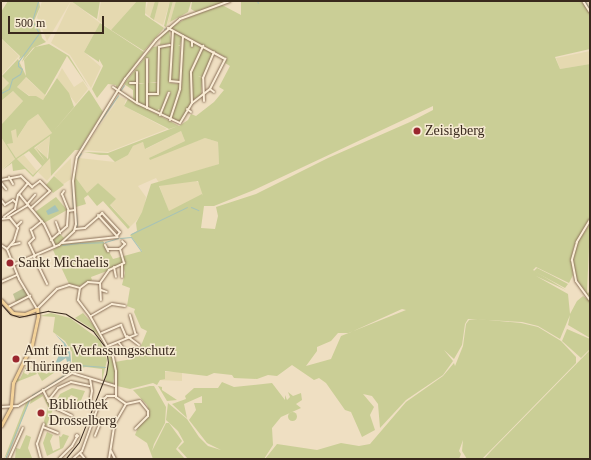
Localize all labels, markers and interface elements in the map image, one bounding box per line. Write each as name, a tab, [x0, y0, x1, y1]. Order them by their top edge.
scale bar	[10, 8, 106, 34]
text: 500 m	[15, 16, 45, 30]
place label: Zeisigberg	[425, 123, 485, 139]
marker: Zeisigberg	[412, 126, 422, 136]
place label: Sankt Michaelis	[18, 255, 109, 271]
marker: Sankt Michaelis	[5, 258, 15, 268]
place label: Amt für Verfassungsschutz Thüringen	[24, 343, 176, 376]
marker: Amt für Verfassungsschutz Thüringen	[11, 354, 21, 364]
place label: Bibliothek Drosselberg	[49, 397, 116, 430]
marker: Bibliothek Drosselberg	[36, 408, 46, 418]

